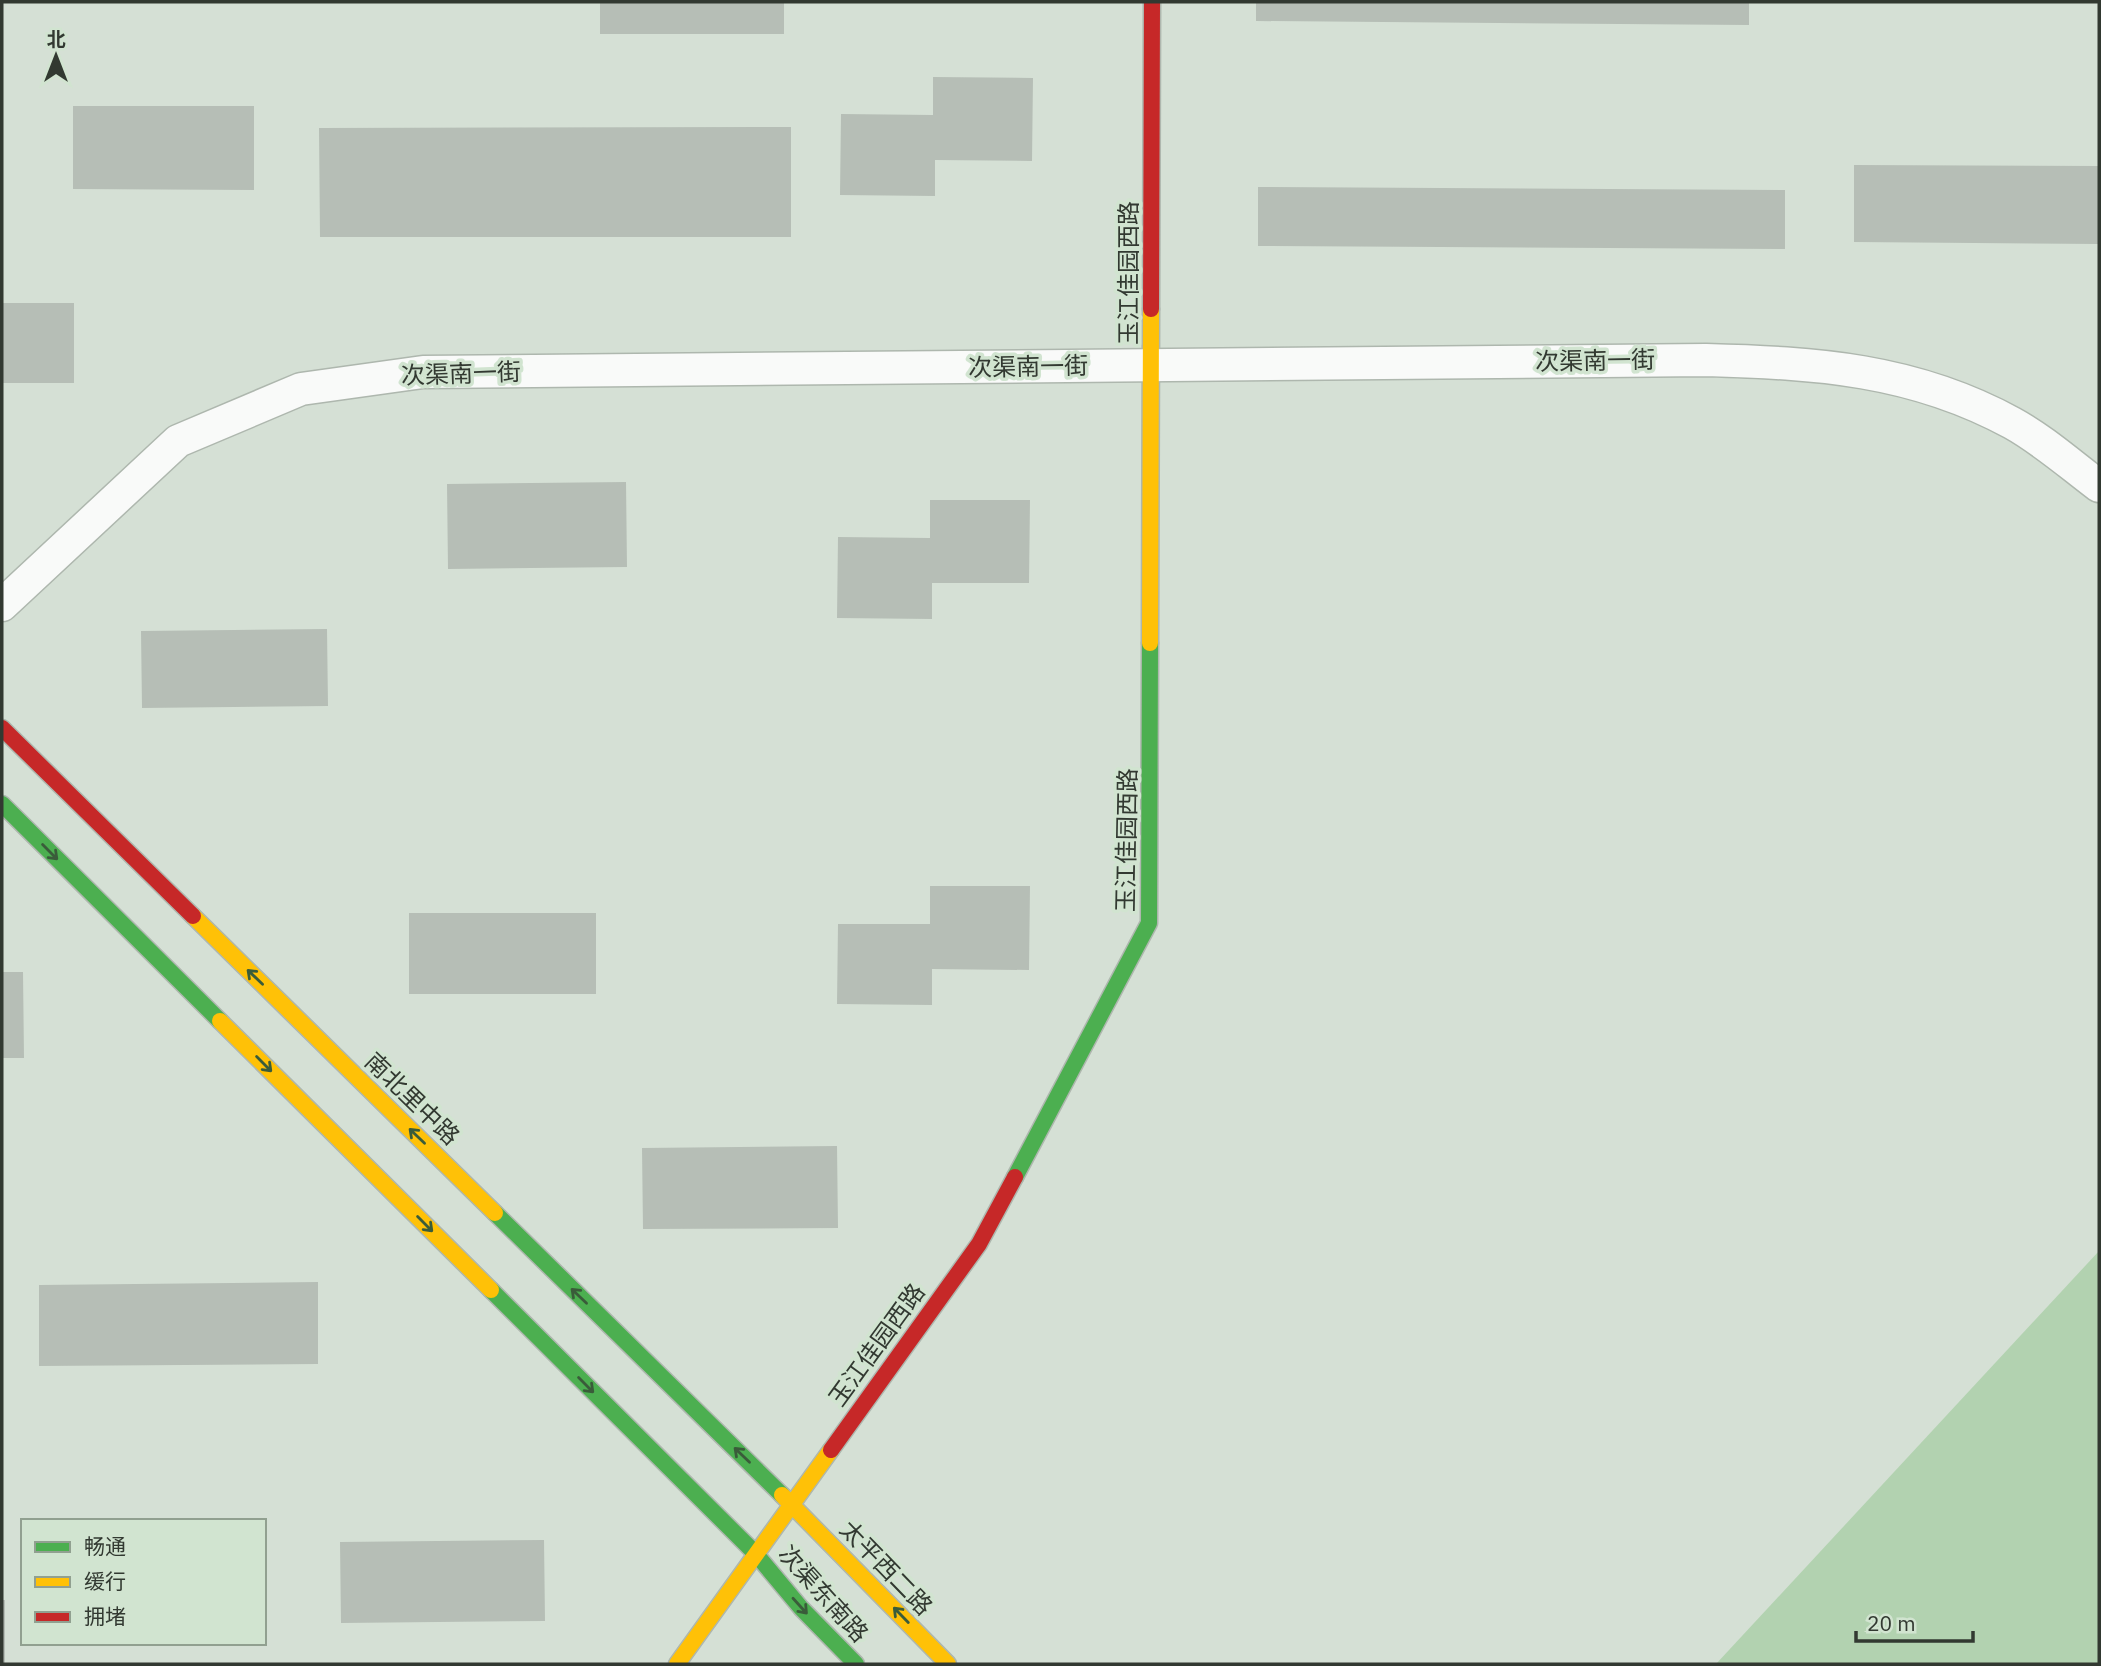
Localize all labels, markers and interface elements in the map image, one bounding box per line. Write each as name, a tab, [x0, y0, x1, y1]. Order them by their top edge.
north arrow	[21, 21, 91, 91]
text: 北	[46, 27, 66, 51]
street label: 玉江佳园西路	[1112, 201, 1144, 345]
street label: 次渠南一街	[1535, 343, 1655, 377]
street label: 次渠南一街	[968, 349, 1088, 383]
street label: 次渠南一街	[400, 355, 521, 391]
street label: 玉江佳园西路	[1109, 768, 1143, 912]
one-way arrow	[41, 843, 58, 860]
one-way arrow	[246, 968, 263, 985]
street label: 南北里中路	[358, 1045, 467, 1151]
one-way arrow	[255, 1055, 272, 1072]
one-way arrow	[409, 1128, 426, 1145]
one-way arrow	[416, 1216, 433, 1233]
street label: 玉江佳园西路	[821, 1277, 931, 1412]
one-way arrow	[571, 1287, 588, 1304]
one-way arrow	[577, 1376, 594, 1393]
one-way arrow	[733, 1447, 750, 1464]
street label: 太平西二路	[834, 1513, 940, 1622]
legend	[21, 1519, 266, 1645]
text: 畅通	[84, 1532, 126, 1560]
street label: 次渠东南路	[772, 1538, 876, 1649]
text: 缓行	[84, 1567, 126, 1595]
one-way arrow	[792, 1597, 808, 1615]
scale bar	[1856, 1600, 1973, 1644]
text: 拥堵	[84, 1602, 126, 1630]
one-way arrow	[892, 1607, 909, 1624]
text: 20 m	[1867, 1609, 1916, 1637]

